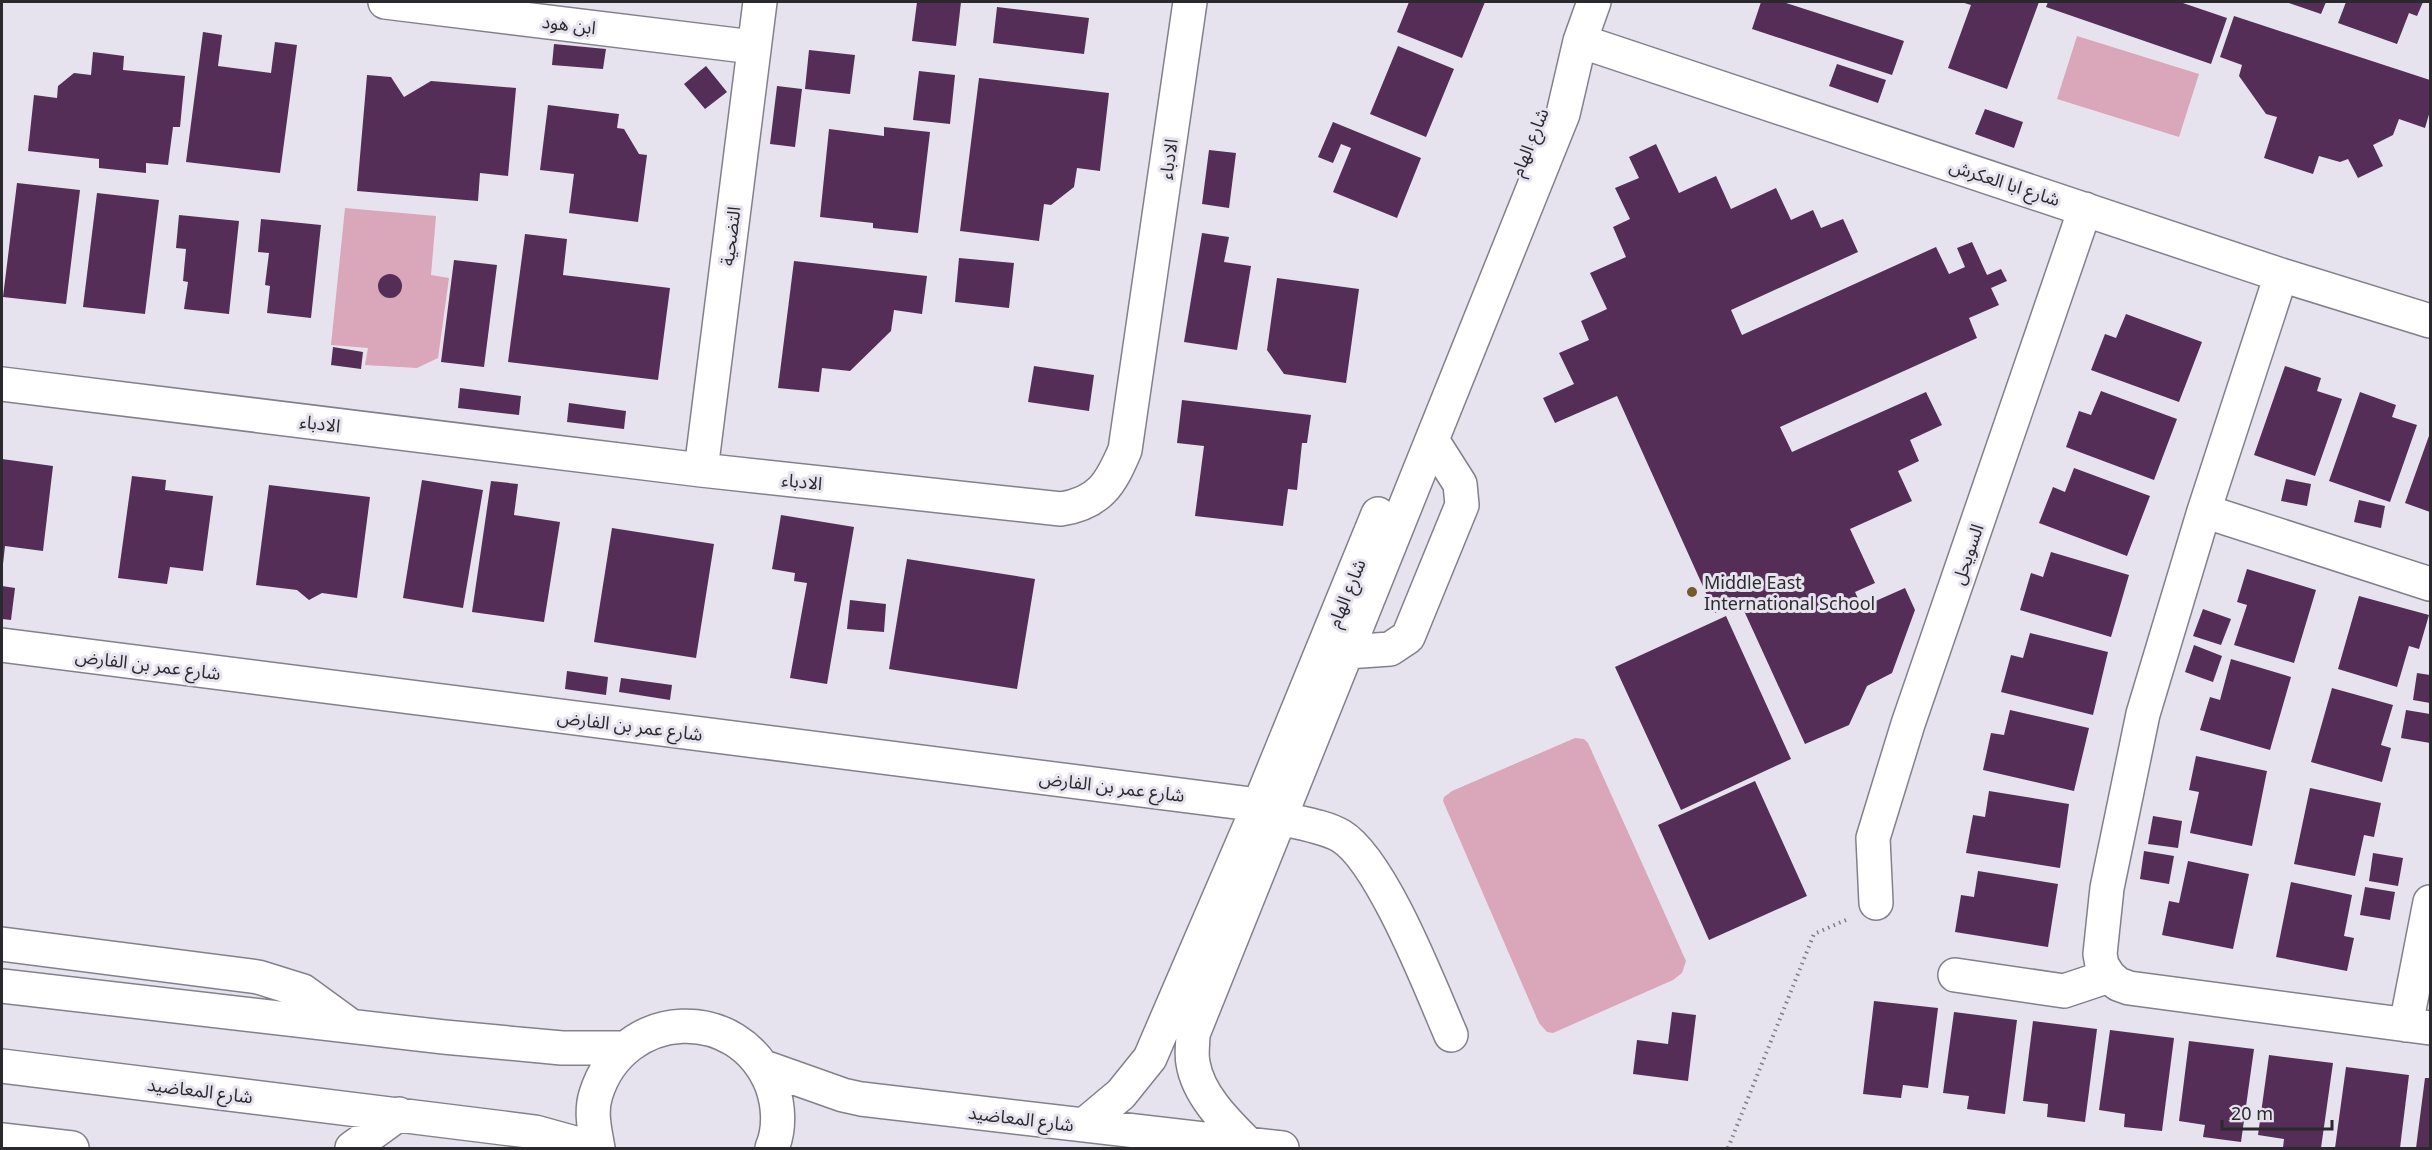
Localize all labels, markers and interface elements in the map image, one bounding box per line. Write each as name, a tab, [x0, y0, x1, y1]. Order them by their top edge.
street label: ابن هود	[541, 9, 597, 39]
street label: شارع الهام	[1504, 104, 1556, 181]
street label: الادباء	[1153, 137, 1183, 181]
street label: شارع ابا العكرش	[1946, 153, 2063, 214]
street label: التضحية	[714, 205, 746, 267]
street label: الادباء	[298, 409, 342, 437]
street label: الادباء	[780, 467, 824, 495]
street label: السويحل	[1945, 520, 1989, 588]
street label: شارع الهام	[1321, 555, 1373, 632]
place label: Middle East International School	[1704, 570, 1875, 615]
marker: Middle East International School	[1685, 585, 1699, 599]
street label: شارع عمر بن الفارض	[74, 643, 222, 688]
street label: شارع عمر بن الفارض	[556, 704, 704, 749]
street label: شارع عمر بن الفارض	[1038, 765, 1186, 810]
street label: شارع المعاضيد	[145, 1072, 254, 1111]
scale bar	[2222, 1093, 2332, 1131]
street label: شارع المعاضيد	[966, 1100, 1075, 1139]
text: 20 m	[2231, 1101, 2273, 1125]

